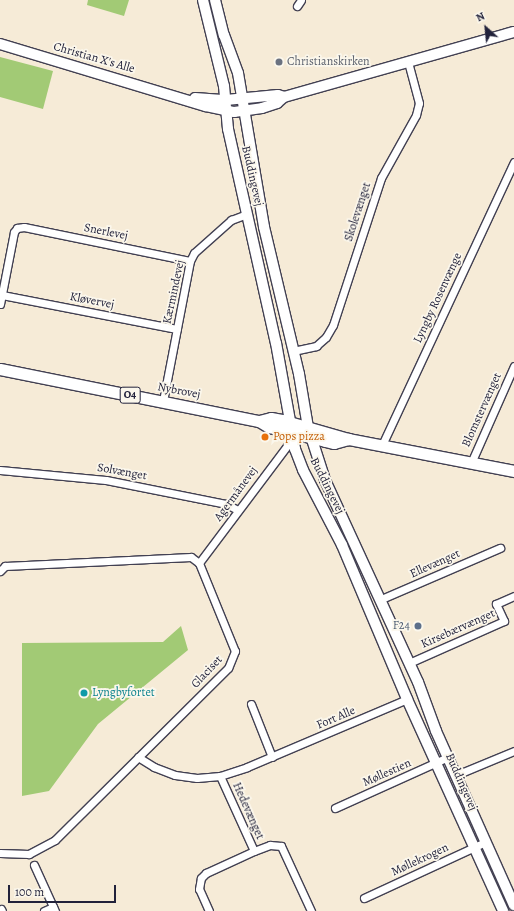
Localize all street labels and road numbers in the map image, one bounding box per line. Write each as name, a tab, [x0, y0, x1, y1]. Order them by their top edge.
street label: Christian X's Alle	[52, 40, 136, 76]
street label: Buddingevej	[238, 144, 266, 208]
street label: Skolevænget	[342, 181, 374, 243]
street label: Snerlevej	[83, 221, 129, 243]
street label: Lyngby Rosenvænge	[411, 251, 465, 345]
street label: Kærmindevej	[160, 259, 188, 325]
street label: Kløvervej	[69, 290, 115, 312]
street label: Blomstervænget	[459, 371, 505, 449]
street label: Nybrovej	[156, 380, 202, 402]
road number: O4	[119, 386, 141, 404]
street label: Buddingevej	[307, 455, 347, 517]
street label: Solvænget	[96, 461, 148, 483]
street label: Agermånevej	[211, 464, 261, 524]
street label: Ellevænget	[408, 547, 462, 581]
street label: Kirsebærvænget	[419, 606, 497, 652]
street label: Glaciset	[188, 653, 226, 691]
street label: Fort Alle	[315, 703, 357, 733]
street label: Buddingevej	[442, 751, 480, 813]
street label: Møllestien	[361, 756, 413, 790]
street label: Hedevænget	[229, 780, 267, 842]
street label: Møllekrogen	[389, 840, 451, 880]

